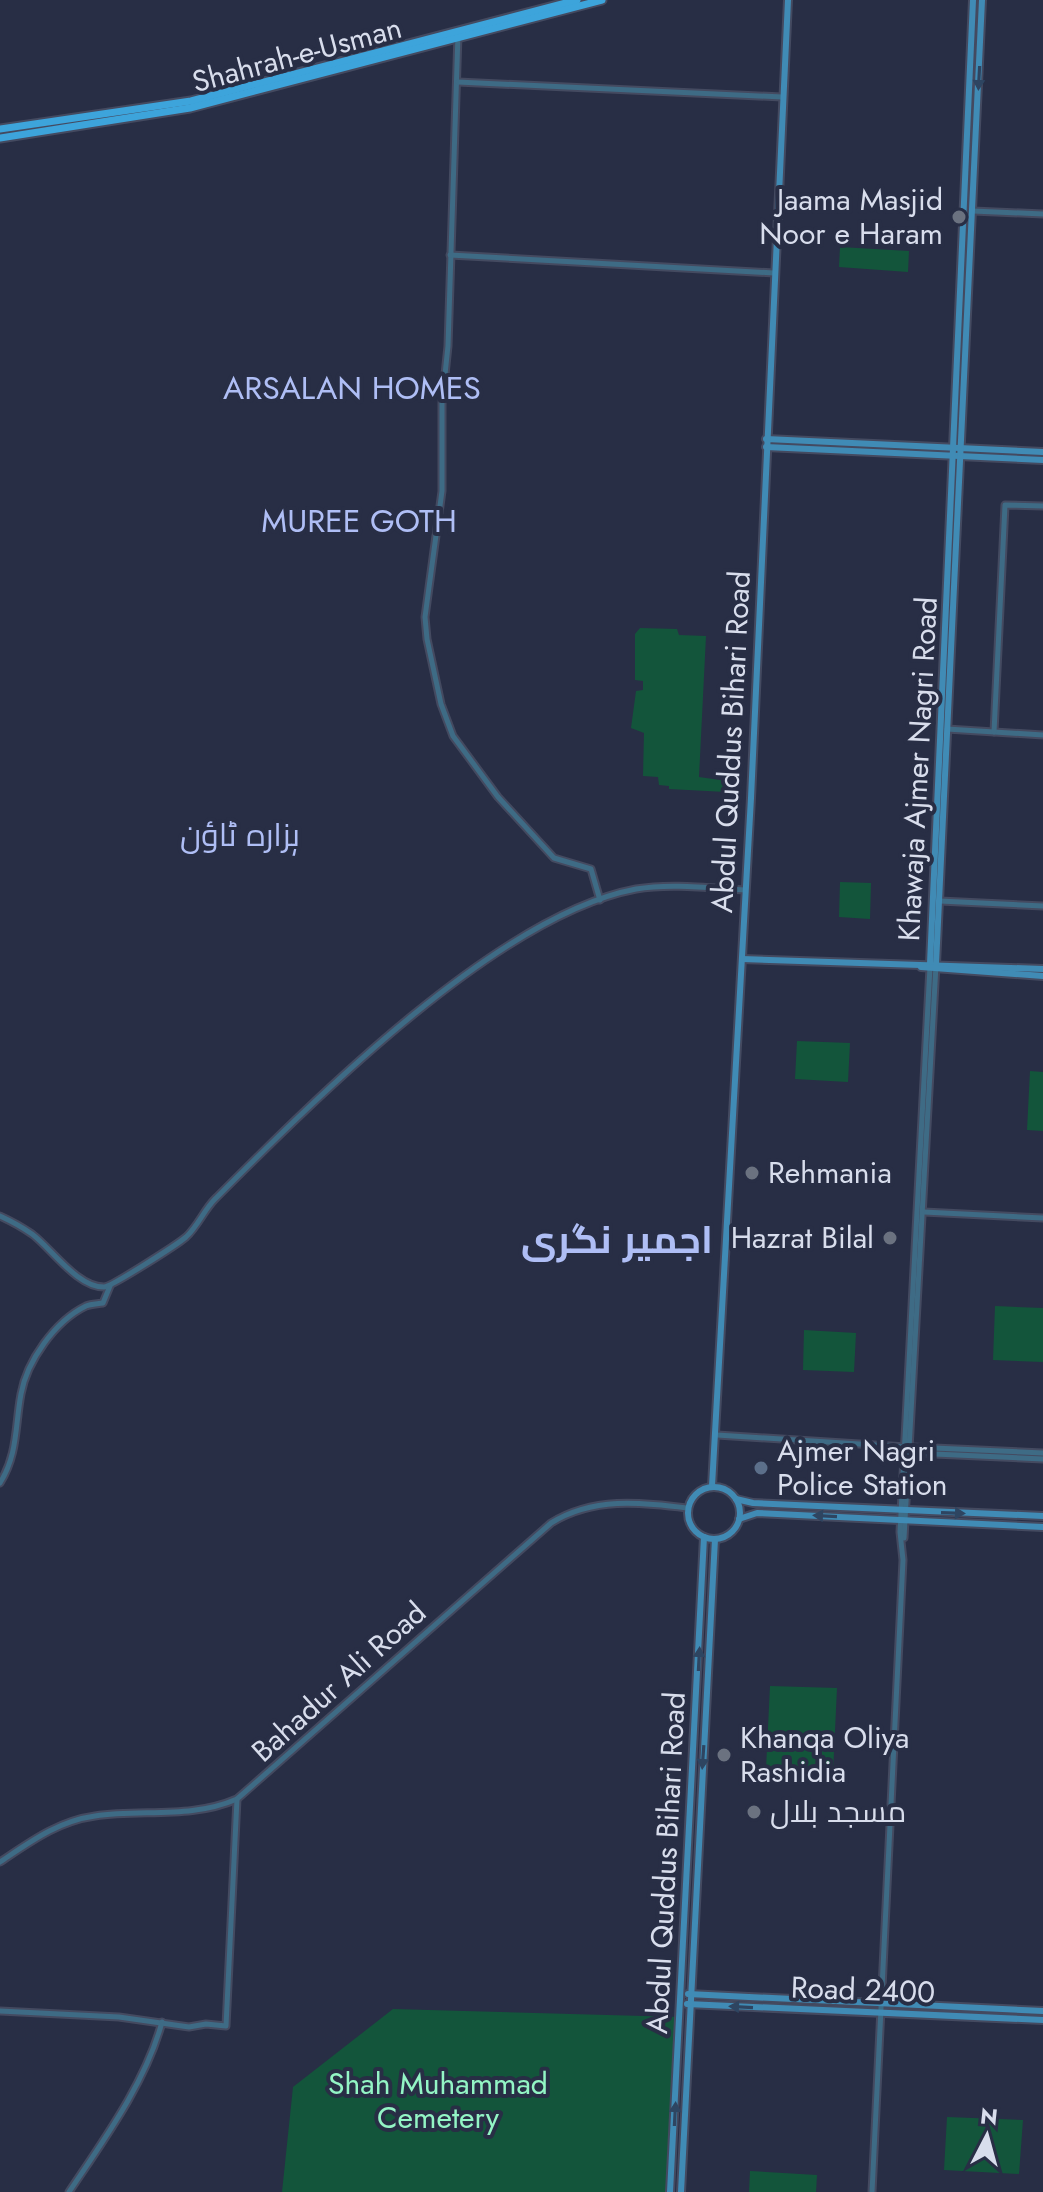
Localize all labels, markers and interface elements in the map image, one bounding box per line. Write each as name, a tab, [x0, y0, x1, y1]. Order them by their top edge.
street label: Shahrah-e-Usman	[187, 6, 406, 103]
one-way arrow	[972, 66, 985, 91]
place label: Jaama Masjid Noor e Haram	[759, 178, 943, 255]
marker: Jaama Masjid Noor e Haram	[950, 208, 968, 226]
district label: ARSALAN HOMES	[223, 365, 481, 411]
district label: MUREE GOTH	[261, 498, 457, 544]
street label: Abdul Quddus Bihari Road	[700, 570, 761, 914]
street label: Khawaja Ajmer Nagri Road	[887, 596, 948, 942]
district label: ہزارہ ٹاؤن	[180, 812, 300, 858]
place label: Rehmania	[768, 1151, 892, 1194]
marker: Rehmania	[743, 1164, 761, 1182]
district label: اجمیر نگری	[521, 1212, 713, 1267]
place label: Hazrat Bilal	[731, 1216, 874, 1259]
marker: Hazrat Bilal	[881, 1229, 899, 1247]
place label: Ajmer Nagri Police Station	[777, 1429, 948, 1506]
marker: Ajmer Nagri Police Station	[752, 1459, 770, 1477]
one-way arrow	[941, 1507, 966, 1520]
one-way arrow	[812, 1510, 837, 1523]
street label: Bahadur Ali Road	[242, 1591, 435, 1772]
one-way arrow	[693, 1646, 706, 1671]
street label: Abdul Quddus Bihari Road	[635, 1691, 696, 2035]
place label: Khanqa Oliya Rashidia	[740, 1716, 909, 1793]
one-way arrow	[696, 1745, 709, 1770]
marker: Khanqa Oliya Rashidia	[715, 1746, 733, 1764]
place label: مسجد بلال	[770, 1790, 906, 1833]
marker: مسجد بلال	[745, 1803, 763, 1821]
street label: Road 2400	[790, 1965, 936, 2014]
one-way arrow	[728, 2000, 753, 2013]
park label: Shah Muhammad Cemetery	[328, 2062, 548, 2139]
north arrow	[947, 2096, 1027, 2176]
text: N	[979, 2099, 999, 2133]
one-way arrow	[669, 2101, 682, 2126]

